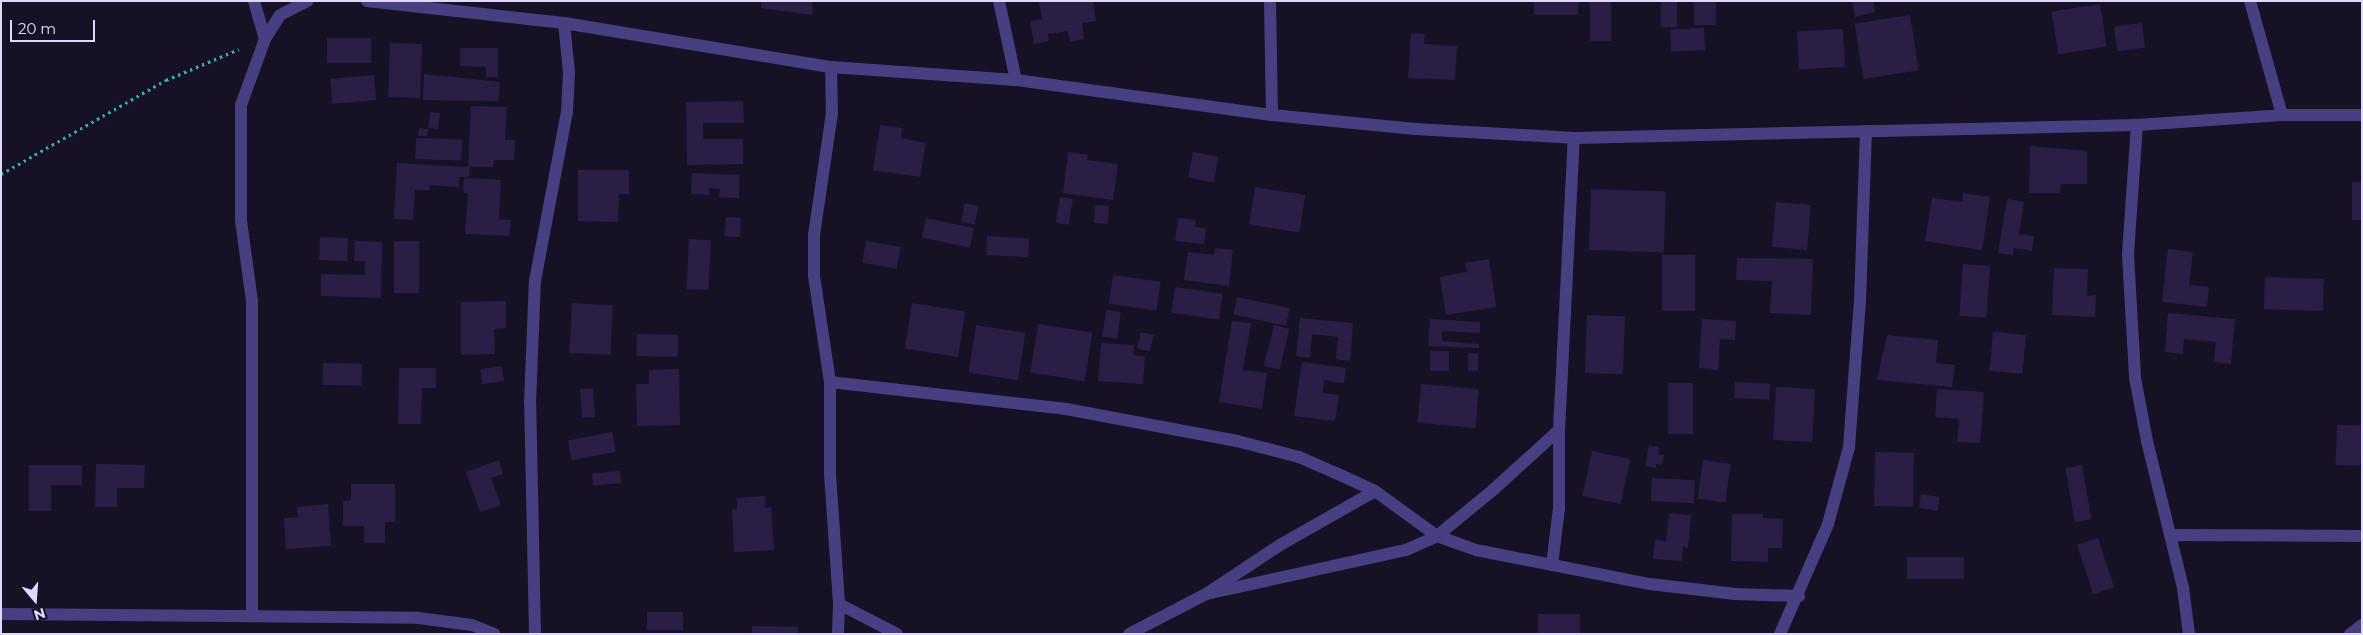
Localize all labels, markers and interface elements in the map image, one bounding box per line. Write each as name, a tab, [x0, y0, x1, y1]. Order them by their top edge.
scale bar	[12, 10, 98, 42]
text: 20 m	[18, 19, 56, 38]
north arrow	[10, 575, 60, 625]
text: N	[31, 604, 48, 625]

